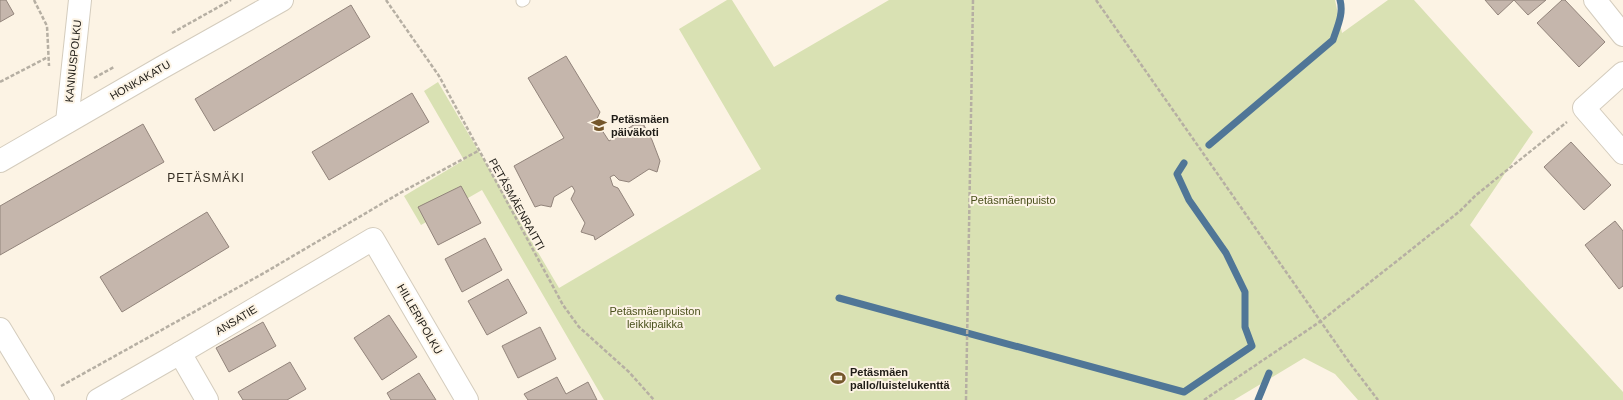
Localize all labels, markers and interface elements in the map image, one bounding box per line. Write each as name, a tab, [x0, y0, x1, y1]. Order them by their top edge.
street label: KANNUSPOLKU	[63, 19, 83, 103]
street label: HONKAKATU	[108, 58, 172, 102]
place label: Petäsmäen päiväkoti	[611, 113, 669, 138]
school or university icon: Petäsmäen päiväkoti	[590, 116, 608, 134]
street label: PETÄSMÄENRAITTI	[487, 156, 547, 252]
district label: PETÄSMÄKI	[167, 171, 245, 185]
park label: Petäsmäenpuisto	[971, 194, 1056, 206]
street label: HILLERIPOLKU	[395, 282, 445, 356]
street label: ANSATIE	[213, 303, 259, 337]
park label: Petäsmäenpuiston leikkipaikka	[609, 305, 701, 330]
place label: Petäsmäen pallo/luistelukenttä	[850, 366, 951, 391]
sports icon: Petäsmäen pallo/luistelukenttä	[829, 369, 847, 387]

